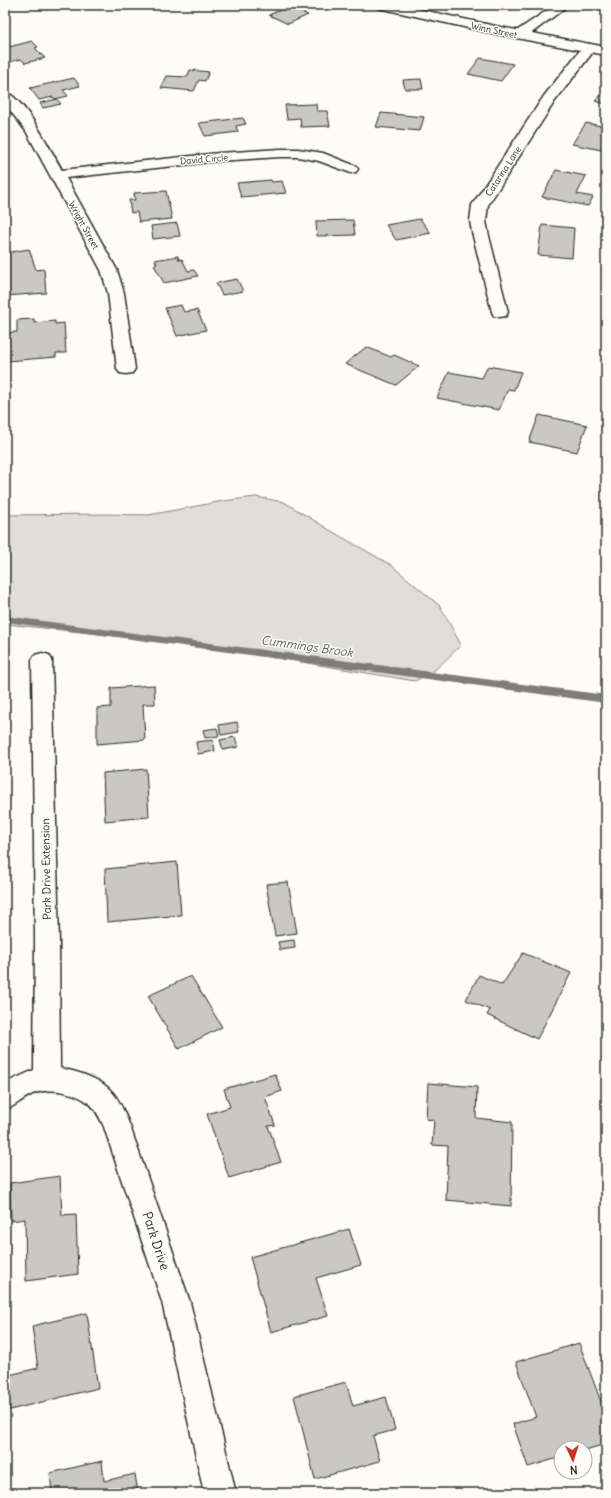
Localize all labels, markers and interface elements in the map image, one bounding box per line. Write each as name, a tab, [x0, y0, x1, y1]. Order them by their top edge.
street label: Winn Street	[470, 20, 518, 40]
street label: Catarina Lane	[483, 144, 523, 198]
street label: David Circle	[179, 151, 229, 167]
street label: Wright Street	[66, 199, 102, 251]
water label: Cummings Brook	[260, 632, 355, 660]
street label: Park Drive Extension	[38, 818, 54, 920]
street label: Park Drive	[139, 1210, 173, 1272]
north arrow	[553, 1440, 593, 1480]
text: N	[569, 1463, 578, 1477]

